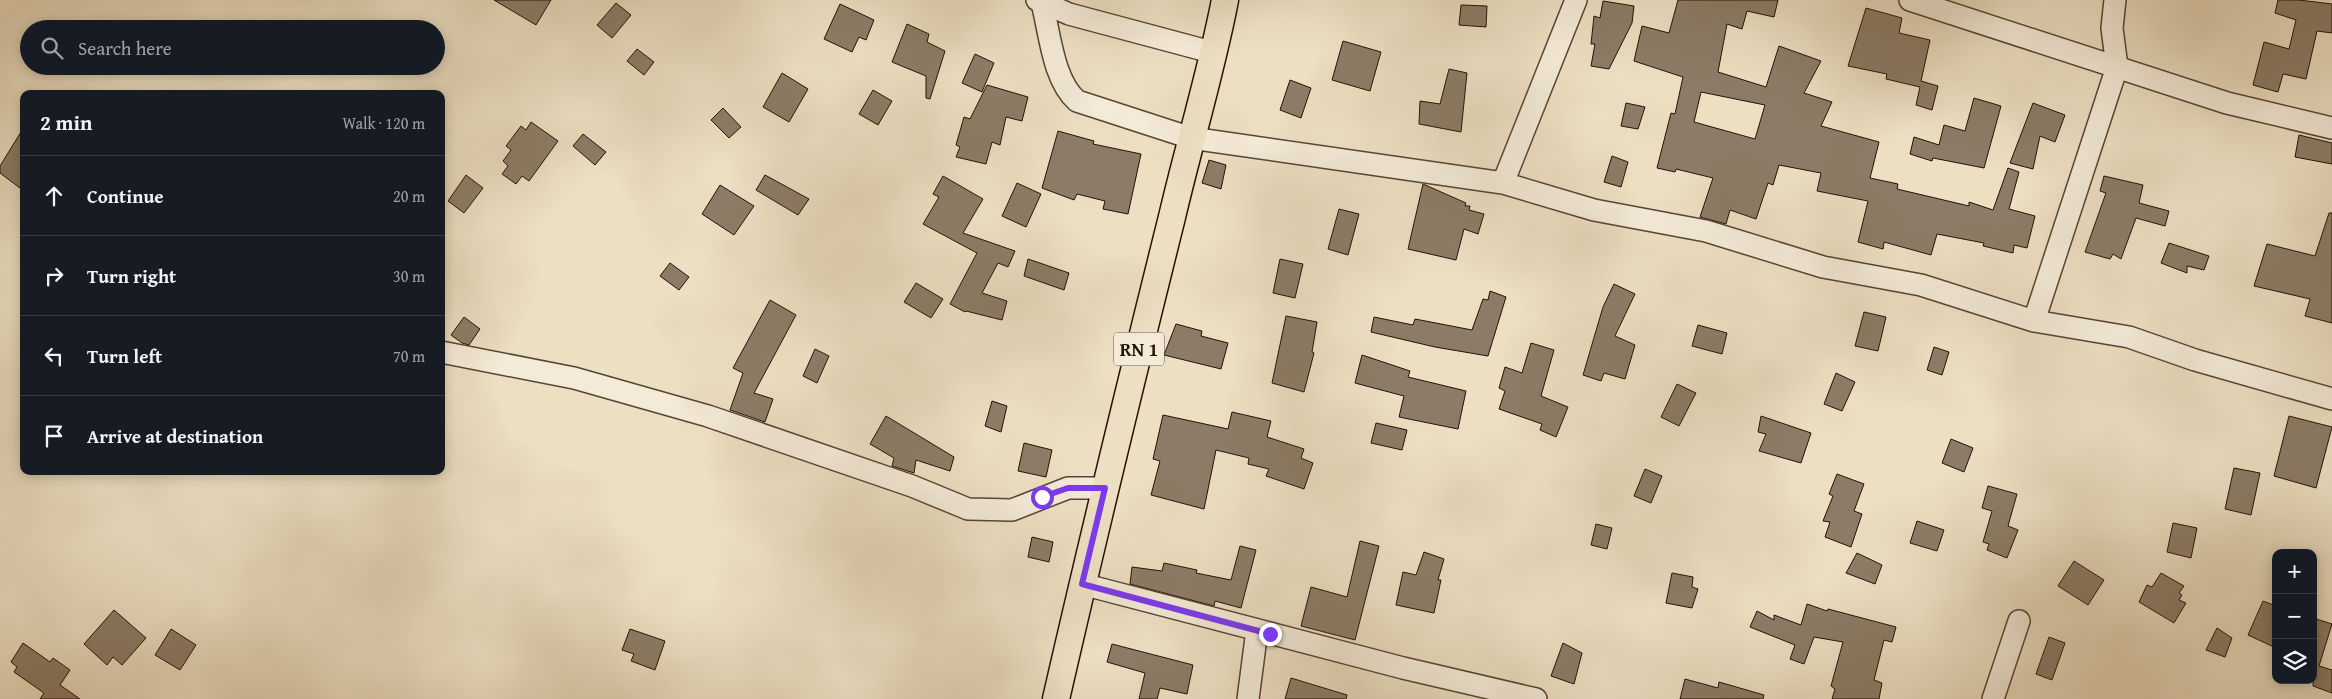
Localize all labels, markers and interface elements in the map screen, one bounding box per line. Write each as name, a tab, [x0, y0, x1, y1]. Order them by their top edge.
search box	[20, 20, 445, 75]
icon: search	[38, 34, 66, 62]
text: Search here	[78, 34, 172, 62]
text: 2 min	[40, 107, 92, 138]
text: Walk · 120 m	[342, 111, 425, 135]
icon: ahead	[40, 182, 68, 210]
text: Continue	[87, 182, 164, 210]
text: 20 m	[393, 184, 425, 208]
icon: right	[40, 262, 68, 290]
text: Turn right	[87, 262, 176, 290]
text: 30 m	[393, 264, 425, 288]
road number: RN 1	[1114, 332, 1164, 366]
icon: left	[40, 342, 68, 370]
text: Turn left	[87, 342, 162, 370]
text: 70 m	[393, 344, 425, 368]
icon: arrive	[40, 422, 68, 450]
text: Arrive at destination	[87, 422, 263, 450]
route start	[1031, 486, 1054, 509]
map controls	[2272, 549, 2317, 684]
button: +	[2272, 549, 2317, 594]
button: −	[2272, 594, 2317, 639]
route end	[1259, 623, 1282, 646]
button: layers	[2272, 639, 2317, 684]

